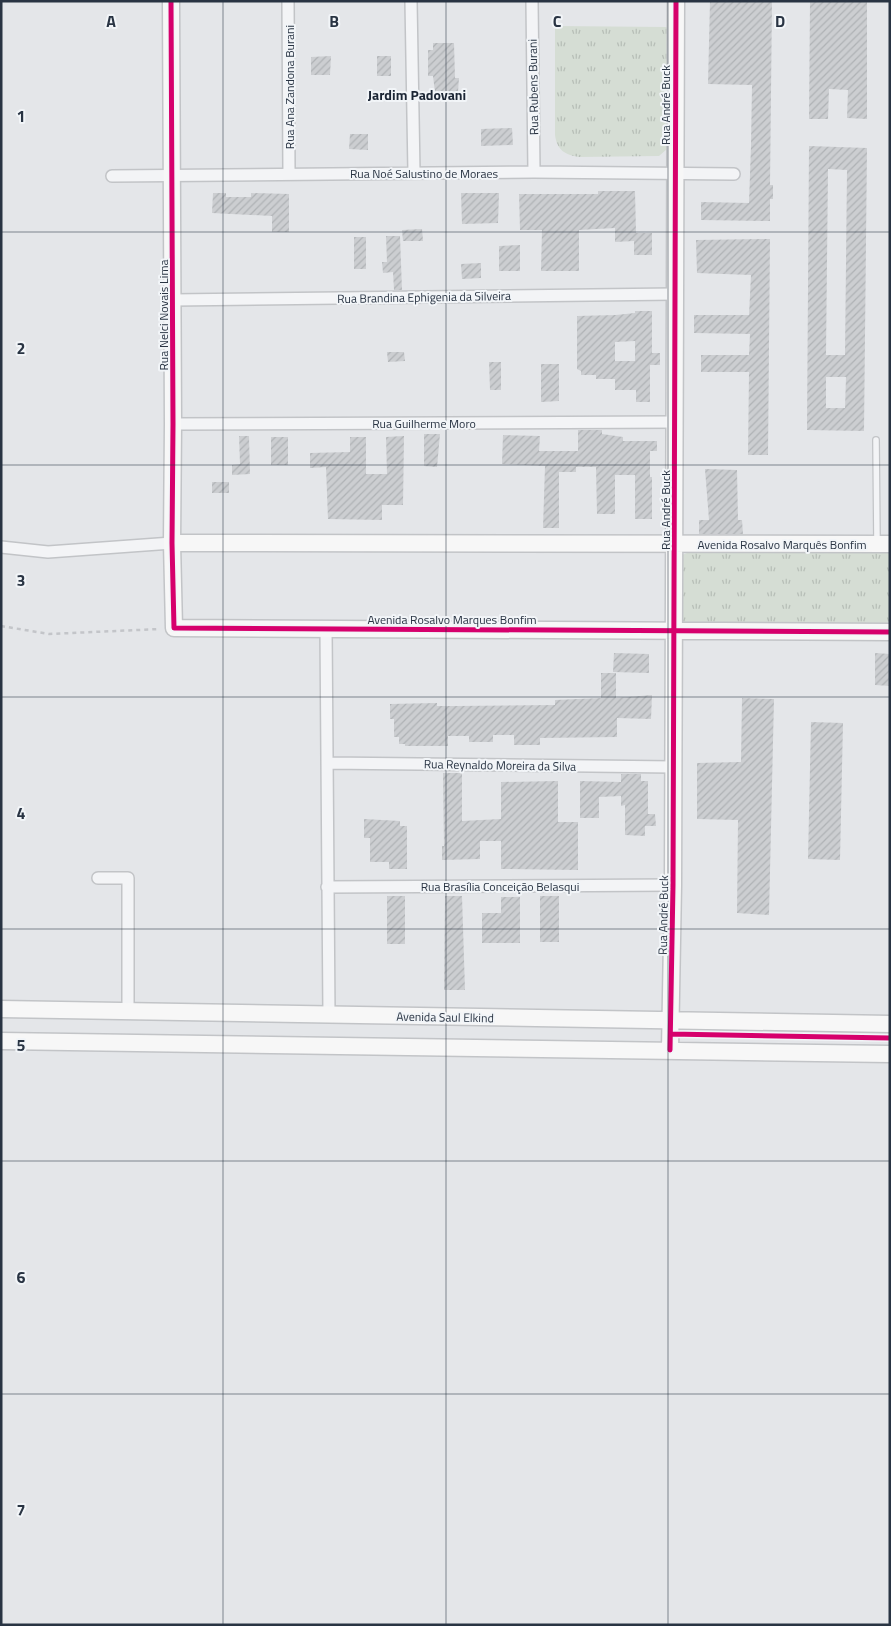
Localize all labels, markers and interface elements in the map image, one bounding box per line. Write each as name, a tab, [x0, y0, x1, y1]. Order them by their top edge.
text: A	[106, 9, 116, 33]
text: B	[329, 9, 339, 33]
text: C	[553, 9, 562, 33]
text: D	[775, 9, 785, 33]
street label: Rua Ana Zandona Burani	[280, 25, 299, 149]
street label: Rua Rubens Burani	[523, 39, 543, 135]
street label: Rua André Buck	[656, 65, 675, 145]
district label: Jardim Padovani	[368, 84, 466, 105]
text: 1	[17, 104, 25, 128]
street label: Rua Noé Salustino de Moraes	[350, 164, 499, 183]
street label: Rua Nelci Novais Lima	[154, 259, 173, 371]
street label: Rua Brandina Ephigenia da Silveira	[337, 286, 511, 308]
text: 2	[17, 336, 25, 360]
street label: Rua Guilherme Moro	[372, 414, 476, 433]
street label: Rua André Buck	[656, 470, 675, 550]
street label: Avenida Rosalvo Marquês Bonfim	[697, 535, 867, 554]
text: 3	[17, 568, 25, 592]
street label: Avenida Rosalvo Marques Bonfim	[367, 610, 537, 629]
street label: Rua Reynaldo Moreira da Silva	[424, 754, 576, 776]
text: 4	[17, 801, 26, 825]
street label: Rua André Buck	[653, 875, 673, 955]
street label: Rua Brasília Conceição Belasqui	[421, 877, 579, 896]
street label: Avenida Saul Elkind	[396, 1007, 494, 1027]
text: 5	[17, 1033, 26, 1057]
text: 6	[17, 1265, 26, 1289]
text: 7	[17, 1498, 25, 1522]

